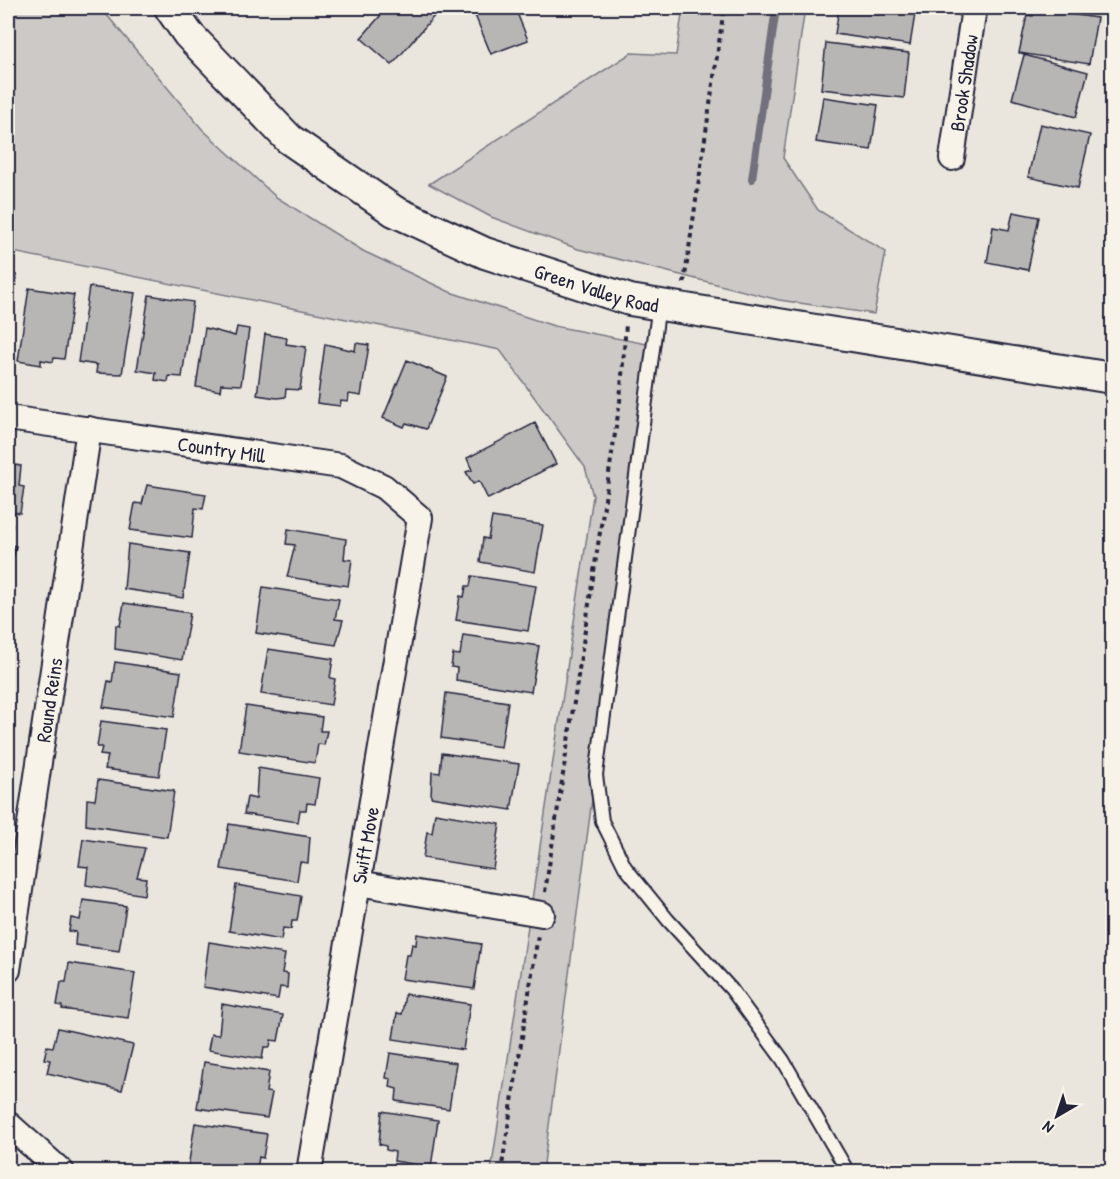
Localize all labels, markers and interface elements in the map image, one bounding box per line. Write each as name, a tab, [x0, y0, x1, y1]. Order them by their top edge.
street label: Brook Shadow	[943, 33, 983, 133]
street label: Green Valley Road	[531, 256, 661, 318]
street label: Country Mill	[176, 429, 268, 469]
street label: Round Reins	[29, 656, 68, 744]
street label: Swift Move	[345, 804, 385, 886]
north arrow	[1027, 1086, 1087, 1146]
text: N	[1037, 1116, 1058, 1139]

